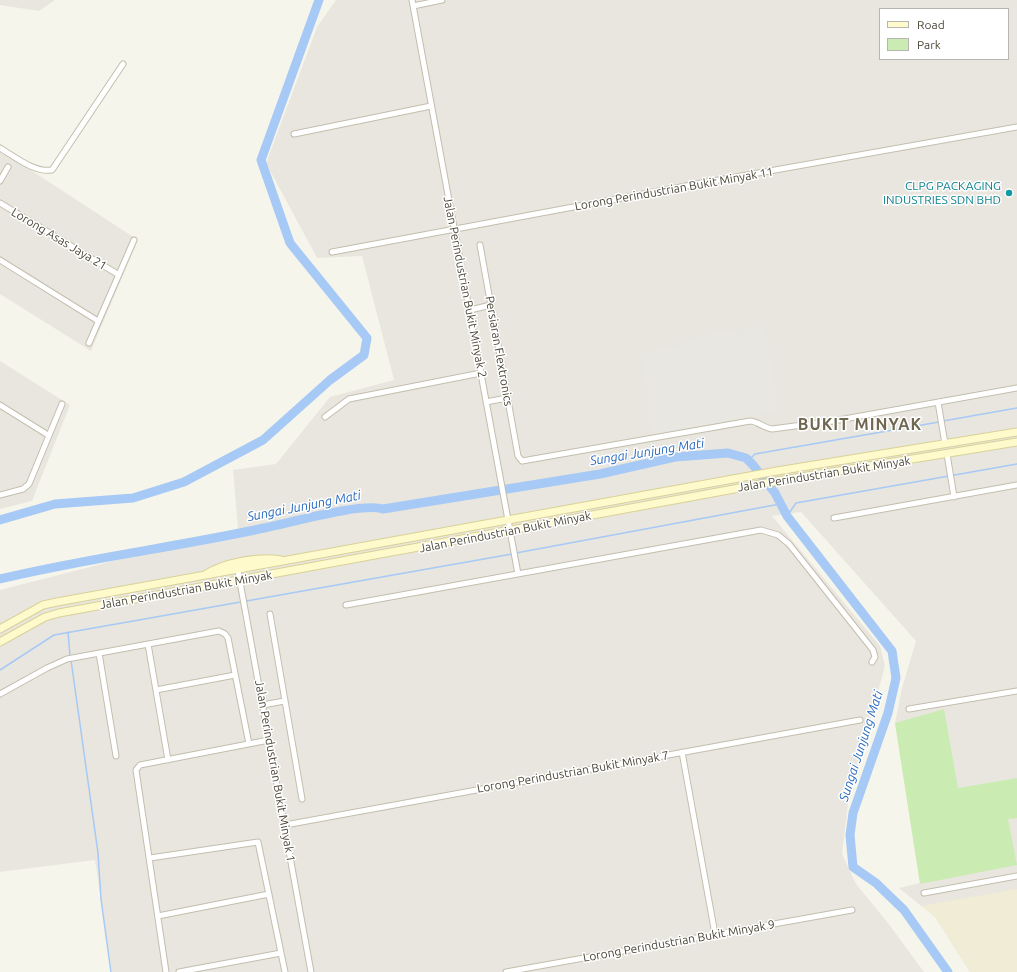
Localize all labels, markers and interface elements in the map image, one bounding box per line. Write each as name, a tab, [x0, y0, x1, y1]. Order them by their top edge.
legend	[879, 8, 1009, 60]
text: Road	[917, 18, 945, 31]
text: Park	[917, 38, 941, 51]
street label: Lorong Perindustrian Bukit Minyak 11	[574, 164, 774, 214]
place label: CLPG PACKAGING INDUSTRIES SDN BHD	[883, 179, 1001, 207]
marker: CLPG PACKAGING INDUSTRIES SDN BHD	[1004, 188, 1014, 198]
street label: Jalan Perindustrian Bukit Minyak 2	[440, 195, 490, 379]
street label: Lorong Asas Jaya 21	[9, 205, 109, 273]
street label: Persiaran Flextronics	[482, 295, 516, 407]
district label: BUKIT MINYAK	[798, 415, 922, 435]
water label: Sungai Junjung Mati	[589, 435, 705, 469]
street label: Jalan Perindustrian Bukit Minyak	[736, 453, 912, 495]
water label: Sungai Junjung Mati	[246, 487, 362, 525]
street label: Jalan Perindustrian Bukit Minyak	[418, 508, 592, 556]
street label: Jalan Perindustrian Bukit Minyak	[99, 568, 273, 612]
street label: Jalan Perindustrian Bukit Minyak 1	[252, 679, 298, 863]
water label: Sungai Junjung Mati	[836, 689, 886, 803]
street label: Lorong Perindustrian Bukit Minyak 7	[476, 748, 670, 796]
street label: Lorong Perindustrian Bukit Minyak 9	[582, 917, 776, 965]

